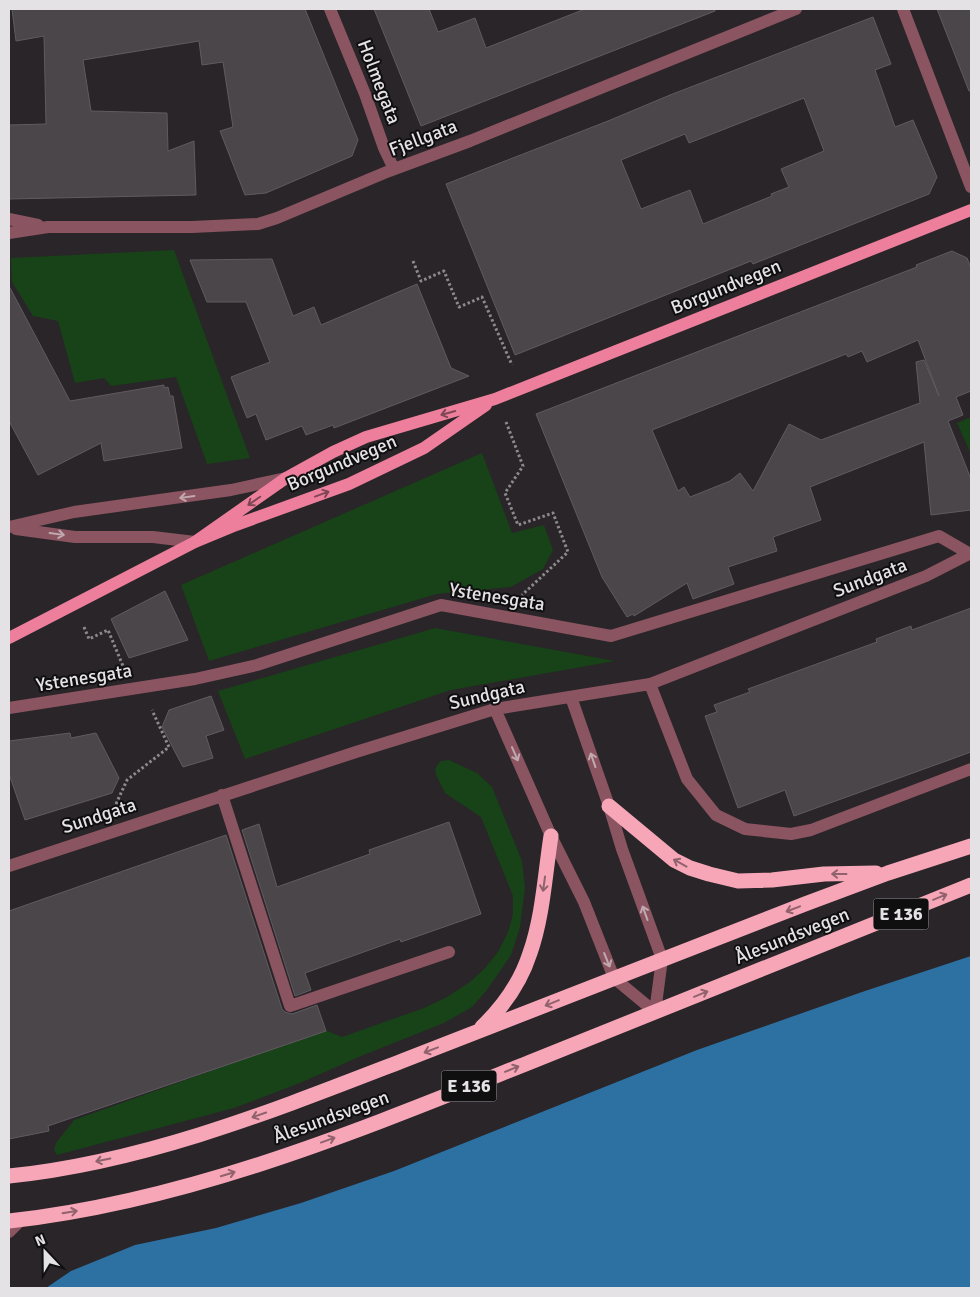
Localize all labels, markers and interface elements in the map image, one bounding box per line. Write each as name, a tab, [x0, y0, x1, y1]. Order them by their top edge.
street label: Holmegata	[352, 36, 406, 128]
street label: Fjellgata	[385, 114, 461, 162]
street label: Borgundvegen	[667, 254, 785, 320]
one-way arrow	[440, 409, 456, 418]
street label: Borgundvegen	[284, 429, 400, 497]
one-way arrow	[314, 489, 329, 498]
one-way arrow	[179, 492, 195, 502]
one-way arrow	[247, 496, 261, 506]
one-way arrow	[49, 530, 65, 540]
street label: Sundgata	[830, 553, 910, 603]
street label: Ystenesgata	[447, 578, 547, 616]
street label: Ystenesgata	[34, 659, 134, 697]
street label: Sundgata	[447, 675, 527, 715]
one-way arrow	[510, 746, 520, 761]
one-way arrow	[588, 753, 597, 768]
street label: Sundgata	[59, 793, 139, 839]
one-way arrow	[674, 857, 688, 867]
one-way arrow	[831, 869, 848, 879]
one-way arrow	[539, 876, 549, 892]
one-way arrow	[932, 892, 947, 902]
road number: E 136	[874, 899, 928, 930]
street label: Ålesundsvegen	[731, 902, 853, 970]
one-way arrow	[786, 905, 801, 914]
one-way arrow	[640, 906, 649, 921]
one-way arrow	[602, 952, 612, 967]
one-way arrow	[692, 989, 708, 998]
one-way arrow	[545, 999, 560, 1008]
one-way arrow	[424, 1046, 439, 1055]
one-way arrow	[504, 1064, 519, 1073]
road number: E 136	[442, 1070, 496, 1102]
street label: Ålesundsvegen	[270, 1085, 392, 1149]
one-way arrow	[251, 1110, 267, 1120]
one-way arrow	[320, 1135, 335, 1144]
one-way arrow	[95, 1156, 111, 1166]
one-way arrow	[219, 1168, 235, 1178]
one-way arrow	[62, 1207, 78, 1217]
north arrow	[20, 1227, 70, 1277]
text: N	[33, 1231, 48, 1250]

